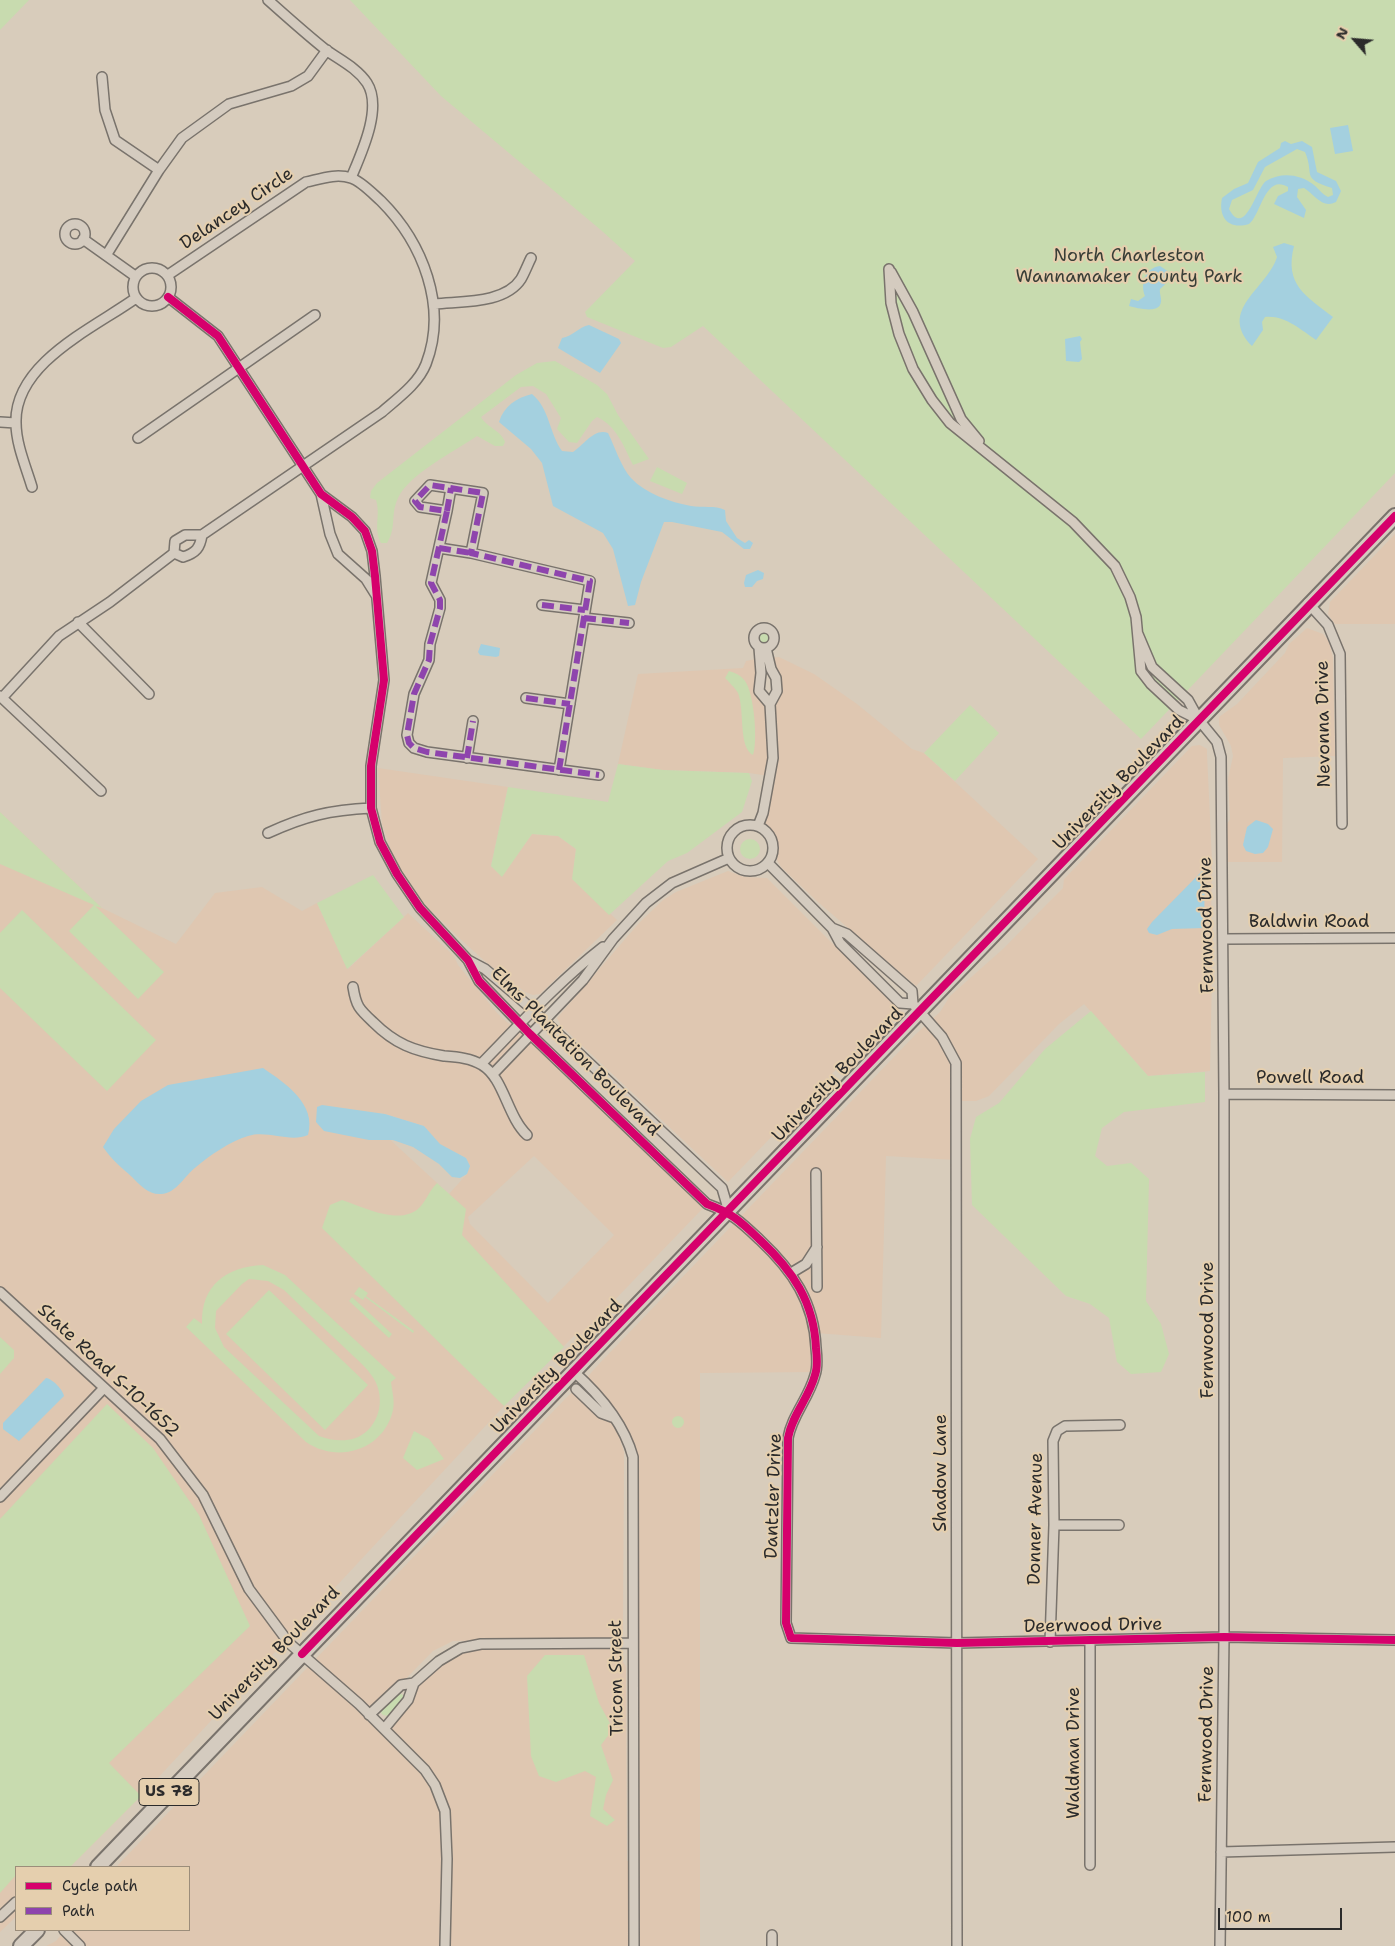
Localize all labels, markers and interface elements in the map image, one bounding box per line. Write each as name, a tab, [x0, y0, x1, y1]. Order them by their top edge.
north arrow	[1330, 15, 1380, 65]
text: N	[1331, 24, 1352, 42]
street label: Delancey Circle	[176, 163, 298, 255]
park label: North Charleston Wannamaker County Park	[1015, 245, 1243, 288]
street label: Nevonna Drive	[1312, 660, 1336, 788]
street label: University Boulevard	[1049, 711, 1189, 855]
street label: Fernwood Drive	[1195, 856, 1219, 994]
street label: Baldwin Road	[1249, 911, 1369, 933]
street label: Elms Plantation Boulevard	[486, 963, 664, 1141]
street label: University Boulevard	[768, 1003, 908, 1147]
street label: Powell Road	[1256, 1067, 1364, 1089]
street label: Fernwood Drive	[1197, 1262, 1219, 1398]
street label: University Boulevard	[487, 1295, 627, 1439]
street label: State Road S-10-1652	[33, 1300, 183, 1442]
street label: Shadow Lane	[930, 1414, 952, 1532]
street label: Dantzler Drive	[761, 1433, 787, 1559]
street label: Donner Avenue	[1024, 1453, 1048, 1585]
street label: University Boulevard	[205, 1582, 345, 1726]
street label: Deerwood Drive	[1023, 1614, 1163, 1638]
street label: Tricom Street	[605, 1620, 629, 1736]
street label: Fernwood Drive	[1195, 1665, 1219, 1803]
street label: Waldman Drive	[1063, 1687, 1085, 1819]
road number: US 78	[139, 1778, 199, 1805]
legend	[15, 1866, 190, 1931]
text: Cycle path	[62, 1876, 138, 1896]
scale bar	[1220, 1898, 1344, 1930]
text: Path	[62, 1901, 95, 1921]
text: 100 m	[1226, 1907, 1271, 1927]

